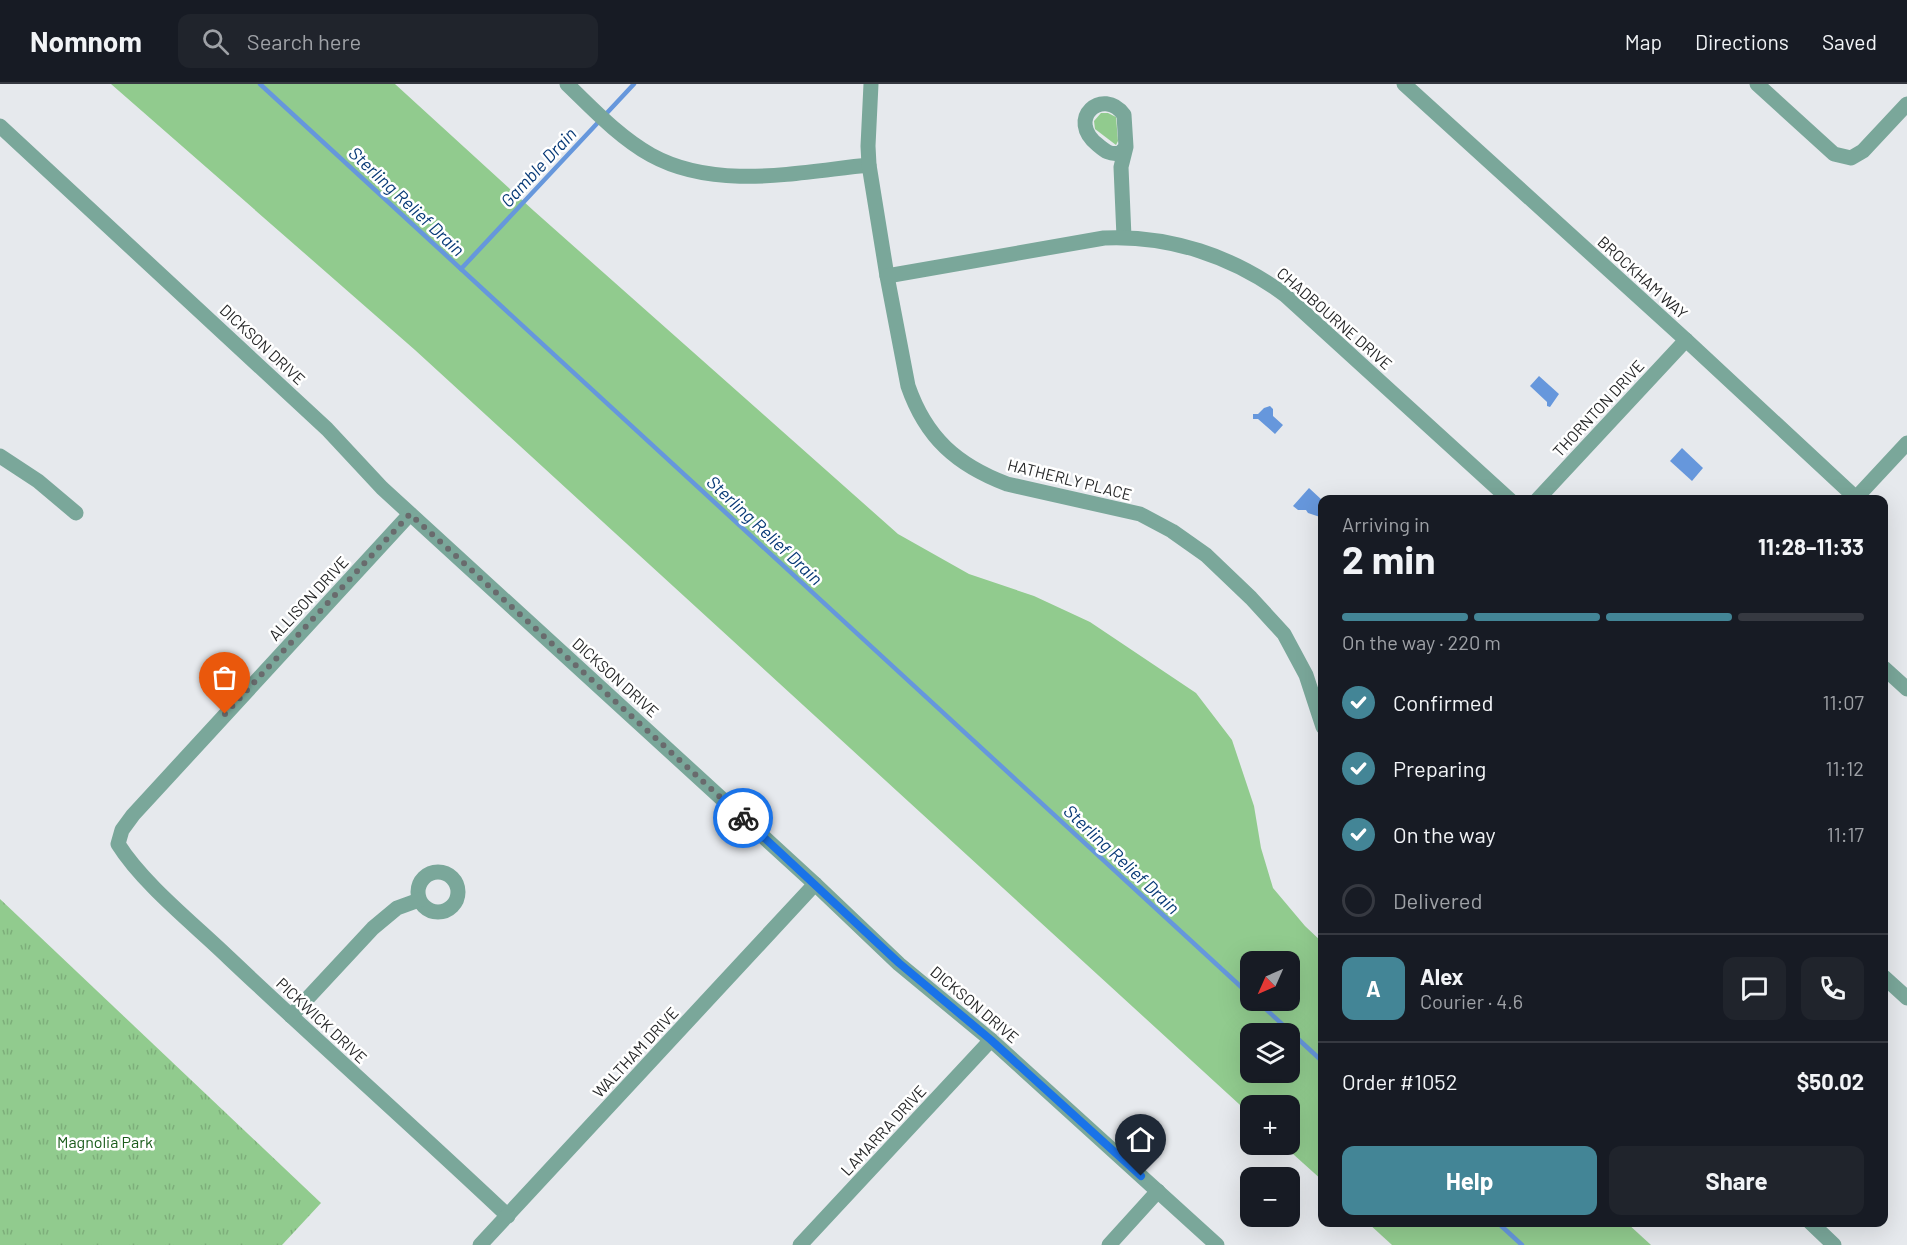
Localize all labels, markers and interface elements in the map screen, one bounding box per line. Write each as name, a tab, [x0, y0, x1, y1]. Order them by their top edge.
search box	[178, 14, 598, 68]
text: Nomnom	[30, 24, 142, 58]
icon: search	[199, 25, 232, 58]
text: Search here	[247, 28, 361, 54]
text: Map	[1625, 29, 1662, 54]
text: Directions	[1695, 29, 1789, 54]
text: Saved	[1822, 29, 1877, 54]
water label: Gamble Drain	[495, 123, 581, 211]
water label: Sterling Relief Drain	[345, 142, 469, 260]
street label: BROCKHAM WAY	[1594, 232, 1692, 322]
street label: CHADBOURNE DRIVE	[1274, 263, 1396, 373]
street label: DICKSON DRIVE	[217, 300, 309, 388]
street label: THORNTON DRIVE	[1548, 356, 1648, 460]
street label: HATHERLY PLACE	[1006, 454, 1134, 504]
water label: Sterling Relief Drain	[703, 471, 827, 589]
text: Arriving in	[1342, 512, 1430, 536]
text: 11:28–11:33	[1758, 533, 1864, 559]
text: 2 min	[1342, 535, 1435, 582]
street label: ALLISON DRIVE	[264, 552, 352, 644]
text: On the way · 220 m	[1342, 630, 1501, 654]
street label: DICKSON DRIVE	[569, 633, 663, 721]
pin	[199, 652, 250, 714]
icon: bag	[208, 661, 241, 694]
icon: check	[1342, 686, 1375, 719]
text: Confirmed	[1393, 689, 1493, 715]
text: 11:07	[1822, 690, 1864, 714]
icon: check	[1342, 752, 1375, 785]
text: Preparing	[1393, 755, 1486, 781]
text: 11:12	[1825, 756, 1864, 780]
courier	[713, 788, 773, 848]
water label: Sterling Relief Drain	[1060, 800, 1184, 918]
icon: bike	[727, 802, 760, 835]
icon: check	[1342, 818, 1375, 851]
text: On the way	[1393, 821, 1496, 847]
text: 11:17	[1827, 822, 1864, 846]
text: Delivered	[1393, 887, 1482, 913]
north arrow	[1240, 951, 1300, 1011]
map controls	[1240, 951, 1300, 1227]
button: chat	[1723, 957, 1786, 1020]
button: phone	[1801, 957, 1864, 1020]
street label: DICKSON DRIVE	[927, 962, 1023, 1046]
text: Alex	[1420, 963, 1463, 989]
street label: PICKWICK DRIVE	[273, 973, 371, 1067]
text: A	[1366, 975, 1381, 1001]
text: Courier · 4.6	[1420, 989, 1523, 1013]
street label: WALTHAM DRIVE	[588, 1003, 682, 1101]
button: layers	[1240, 1023, 1300, 1083]
text: Order #1052	[1342, 1068, 1457, 1094]
text: $50.02	[1797, 1068, 1864, 1094]
street label: LAMARRA DRIVE	[836, 1081, 930, 1179]
button: +	[1240, 1095, 1300, 1155]
pin	[1115, 1114, 1166, 1176]
icon: home	[1124, 1123, 1157, 1156]
park label: Magnolia Park	[57, 1132, 153, 1151]
button: Help	[1342, 1146, 1597, 1215]
button: Share	[1609, 1146, 1864, 1215]
button: −	[1240, 1167, 1300, 1227]

